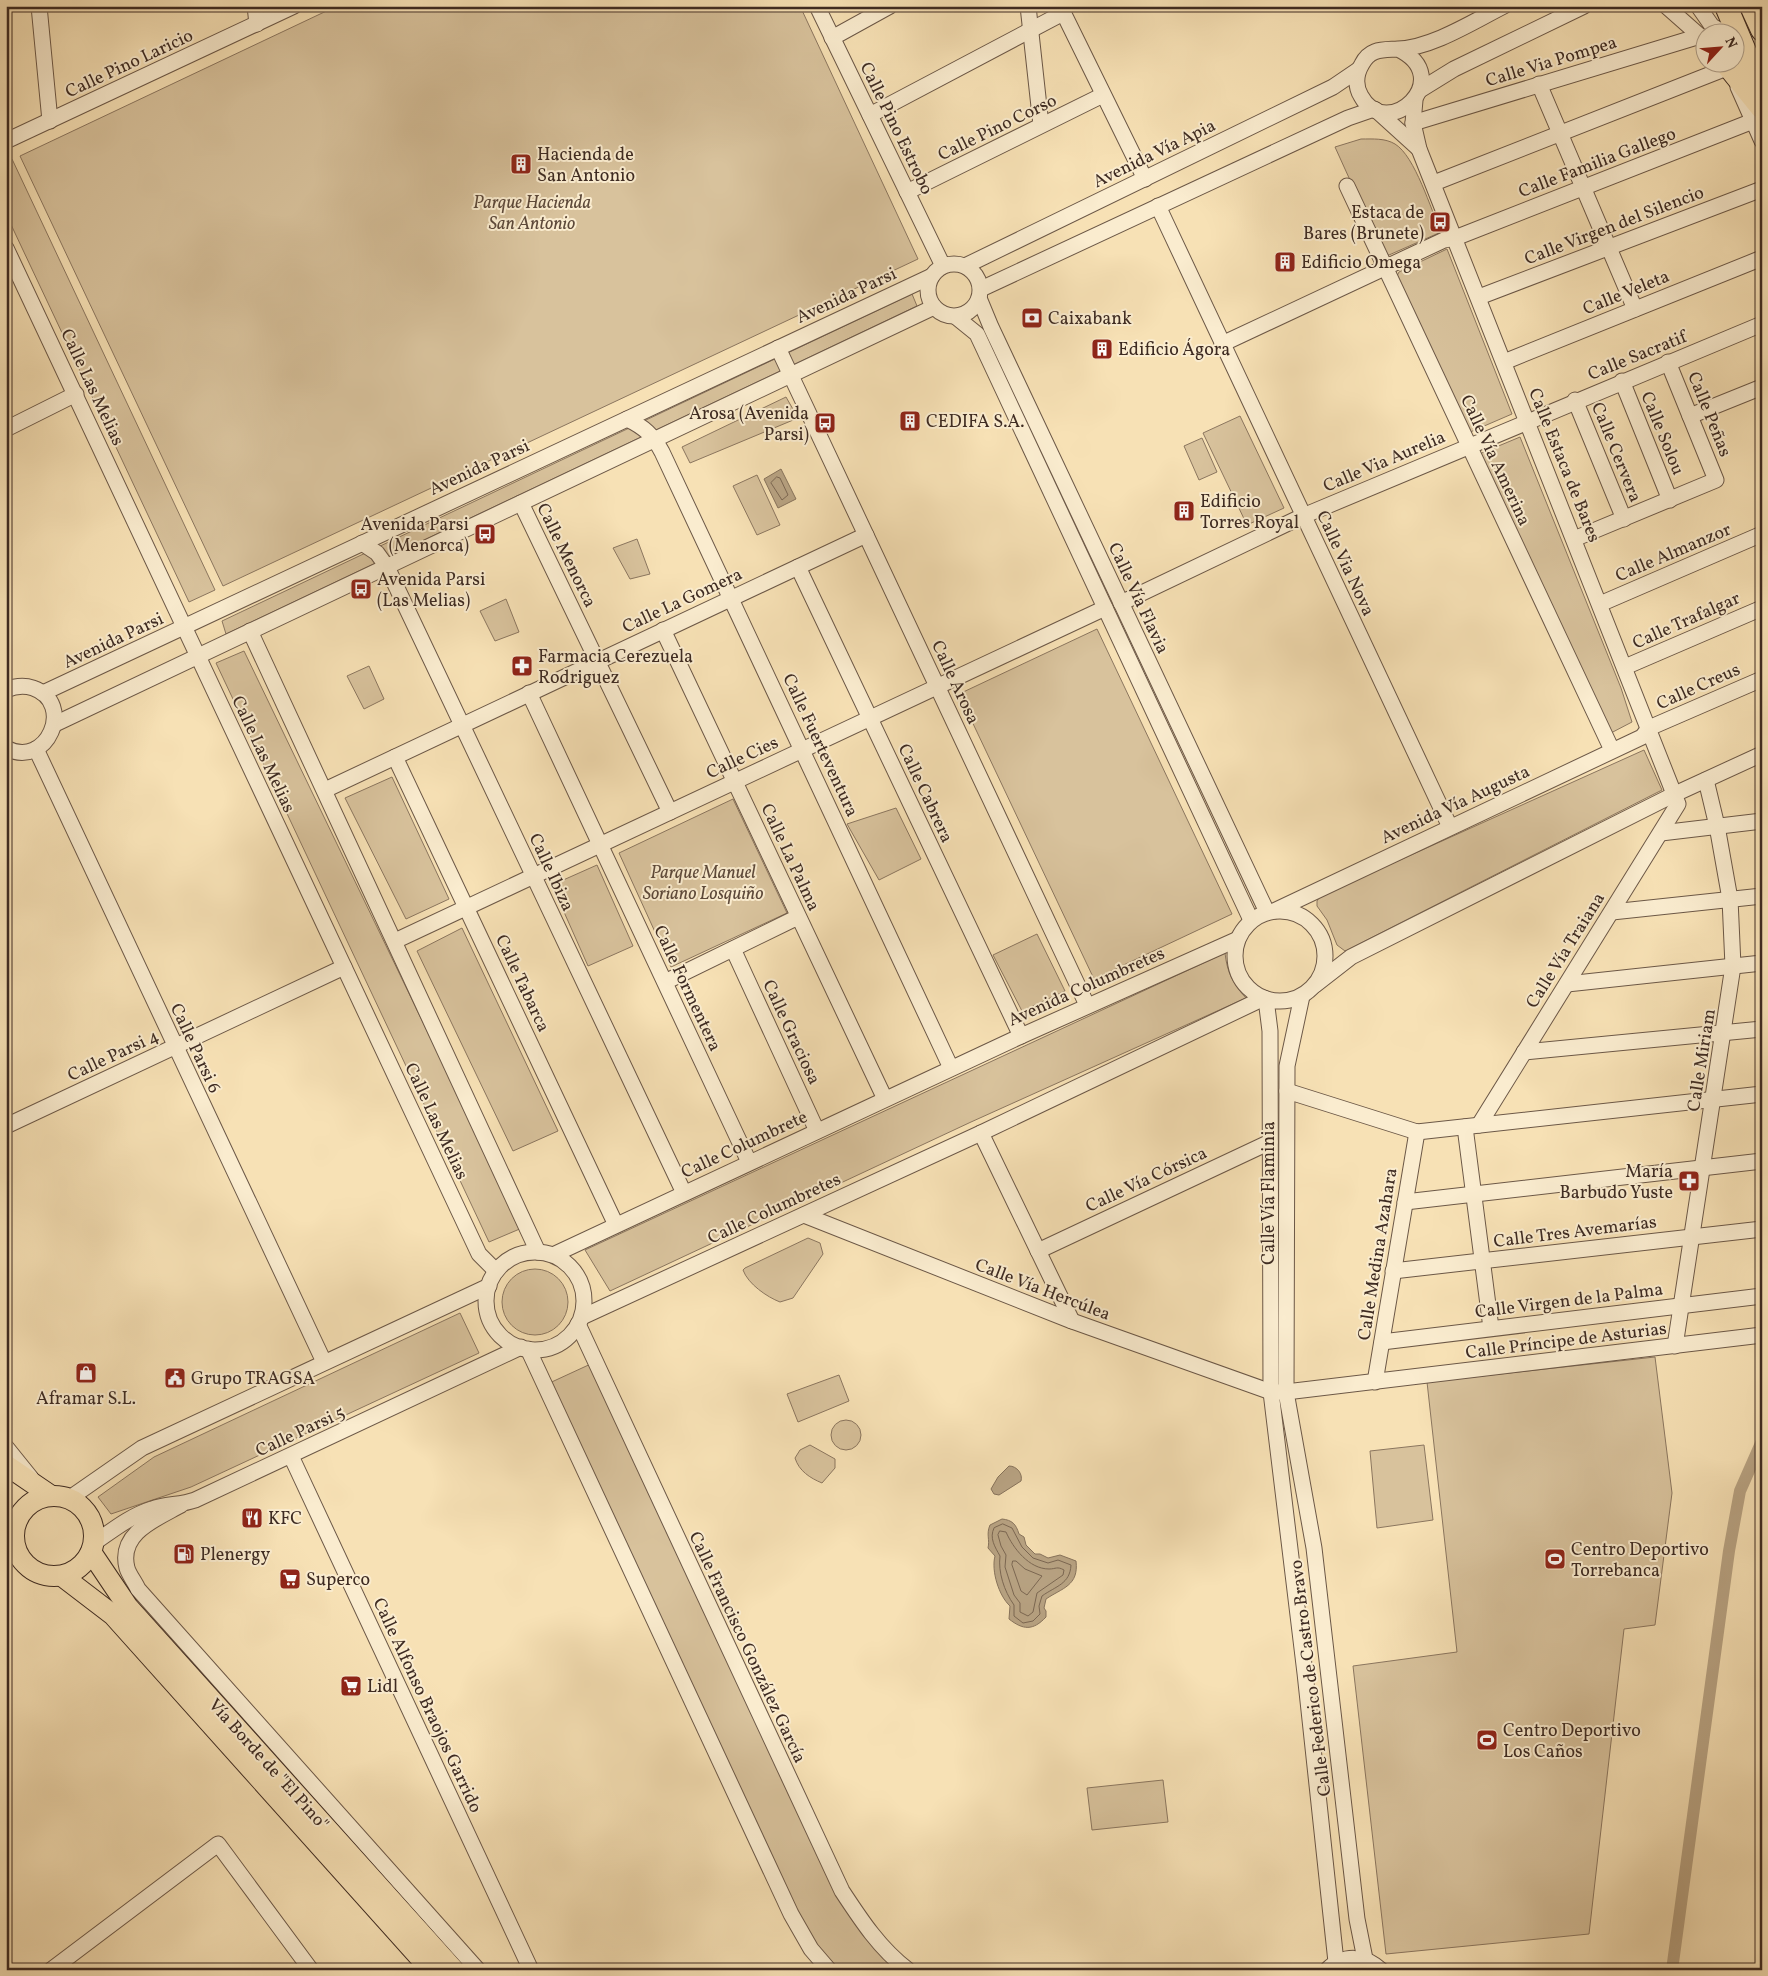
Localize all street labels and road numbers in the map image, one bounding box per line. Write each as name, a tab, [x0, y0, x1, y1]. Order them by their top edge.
street label: Calle Pino Laricio	[62, 24, 198, 105]
street label: Calle Via Pompea	[1483, 31, 1620, 94]
street label: Calle Pino Estrobo	[853, 58, 939, 199]
street label: Calle Pino Corso	[934, 89, 1061, 168]
street label: Avenida Vía Apia	[1089, 114, 1220, 195]
street label: Calle Familia Gallego	[1515, 122, 1680, 205]
street label: Calle Virgen del Silencio	[1521, 181, 1708, 272]
street label: Avenida Parsi	[792, 262, 901, 331]
street label: Calle Veleta	[1579, 265, 1674, 322]
street label: Calle Las Melias	[54, 325, 130, 450]
street label: Calle Sacratif	[1584, 325, 1692, 388]
street label: Calle Peñas	[1680, 368, 1737, 461]
street label: Calle Estaca de Bares	[1521, 385, 1606, 546]
street label: Calle Solou	[1634, 388, 1690, 479]
street label: Calle Vía Amerina	[1453, 391, 1536, 530]
street label: Calle Cervera	[1584, 399, 1647, 506]
street label: Calle Via Aurelia	[1319, 425, 1450, 499]
street label: Avenida Parsi	[425, 434, 534, 503]
street label: Calle Menorca	[530, 499, 602, 612]
street label: Calle Via Nova	[1309, 507, 1380, 620]
street label: Calle Almanzor	[1612, 518, 1736, 589]
street label: Calle Vía Flavia	[1101, 539, 1174, 658]
street label: Calle La Gomera	[618, 563, 747, 640]
street label: Calle Trafalgar	[1629, 586, 1745, 656]
street label: Avenida Parsi	[59, 607, 168, 676]
street label: Calle Arosa	[924, 637, 985, 729]
street label: Calle Creus	[1653, 658, 1744, 717]
street label: Calle Fuerteventura	[775, 670, 864, 821]
street label: Calle Las Melias	[225, 692, 301, 817]
street label: Calle Cies	[702, 731, 783, 786]
street label: Calle Cabrera	[891, 740, 959, 847]
street label: Avenida Vía Augusta	[1377, 760, 1534, 851]
street label: Calle La Palma	[754, 800, 825, 915]
street label: Calle Ibiza	[522, 830, 580, 916]
street label: Calle Vía Traiana	[1521, 888, 1612, 1013]
street label: Calle Formentera	[647, 922, 727, 1056]
street label: Calle Tabarca	[488, 931, 555, 1036]
street label: Avenida Columbretes	[1004, 942, 1169, 1033]
street label: Calle Graciosa	[755, 976, 826, 1089]
street label: Calle Parsi 6	[163, 1000, 226, 1098]
street label: Calle Miriam	[1682, 1007, 1723, 1113]
street label: Calle Parsi 4	[64, 1024, 163, 1088]
street label: Calle Las Melias	[398, 1059, 474, 1184]
street label: Calle Columbrete	[677, 1105, 812, 1186]
street label: Calle Vía Flaminia	[1257, 1121, 1282, 1265]
street label: Calle Vía Córsica	[1082, 1141, 1211, 1219]
street label: Calle Medina Azahara	[1353, 1166, 1404, 1342]
street label: Calle Columbretes	[704, 1167, 845, 1251]
street label: Calle Tres Avemarías	[1492, 1210, 1658, 1255]
street label: Calle Vía Hercúlea	[971, 1253, 1114, 1328]
street label: Calle Virgen de la Palma	[1474, 1278, 1665, 1325]
street label: Calle Príncipe de Asturias	[1464, 1317, 1668, 1366]
street label: Calle Parsi 5	[252, 1401, 349, 1464]
street label: Calle Francisco González García	[682, 1528, 811, 1768]
street label: Calle Federico de Castro Bravo	[1285, 1558, 1338, 1797]
street label: Calle Alfonso Braojos Garrido	[366, 1594, 488, 1817]
street label: Vía Borde de "El Pino"	[202, 1694, 334, 1836]

